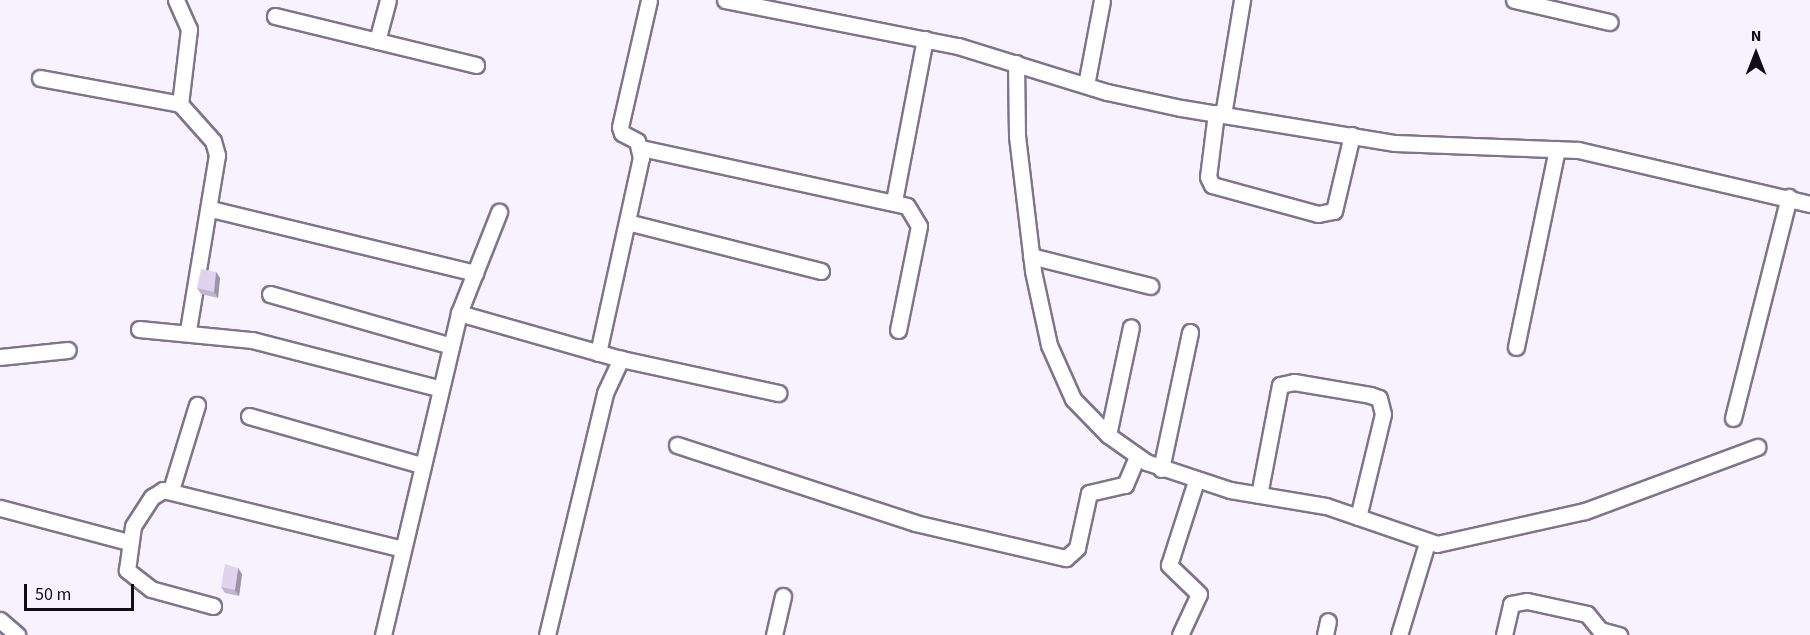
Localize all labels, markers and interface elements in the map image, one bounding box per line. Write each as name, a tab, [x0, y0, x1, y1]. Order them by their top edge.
north arrow	[1726, 24, 1786, 84]
text: N	[1751, 25, 1761, 47]
scale bar	[27, 572, 136, 610]
text: 50 m	[35, 582, 71, 607]

